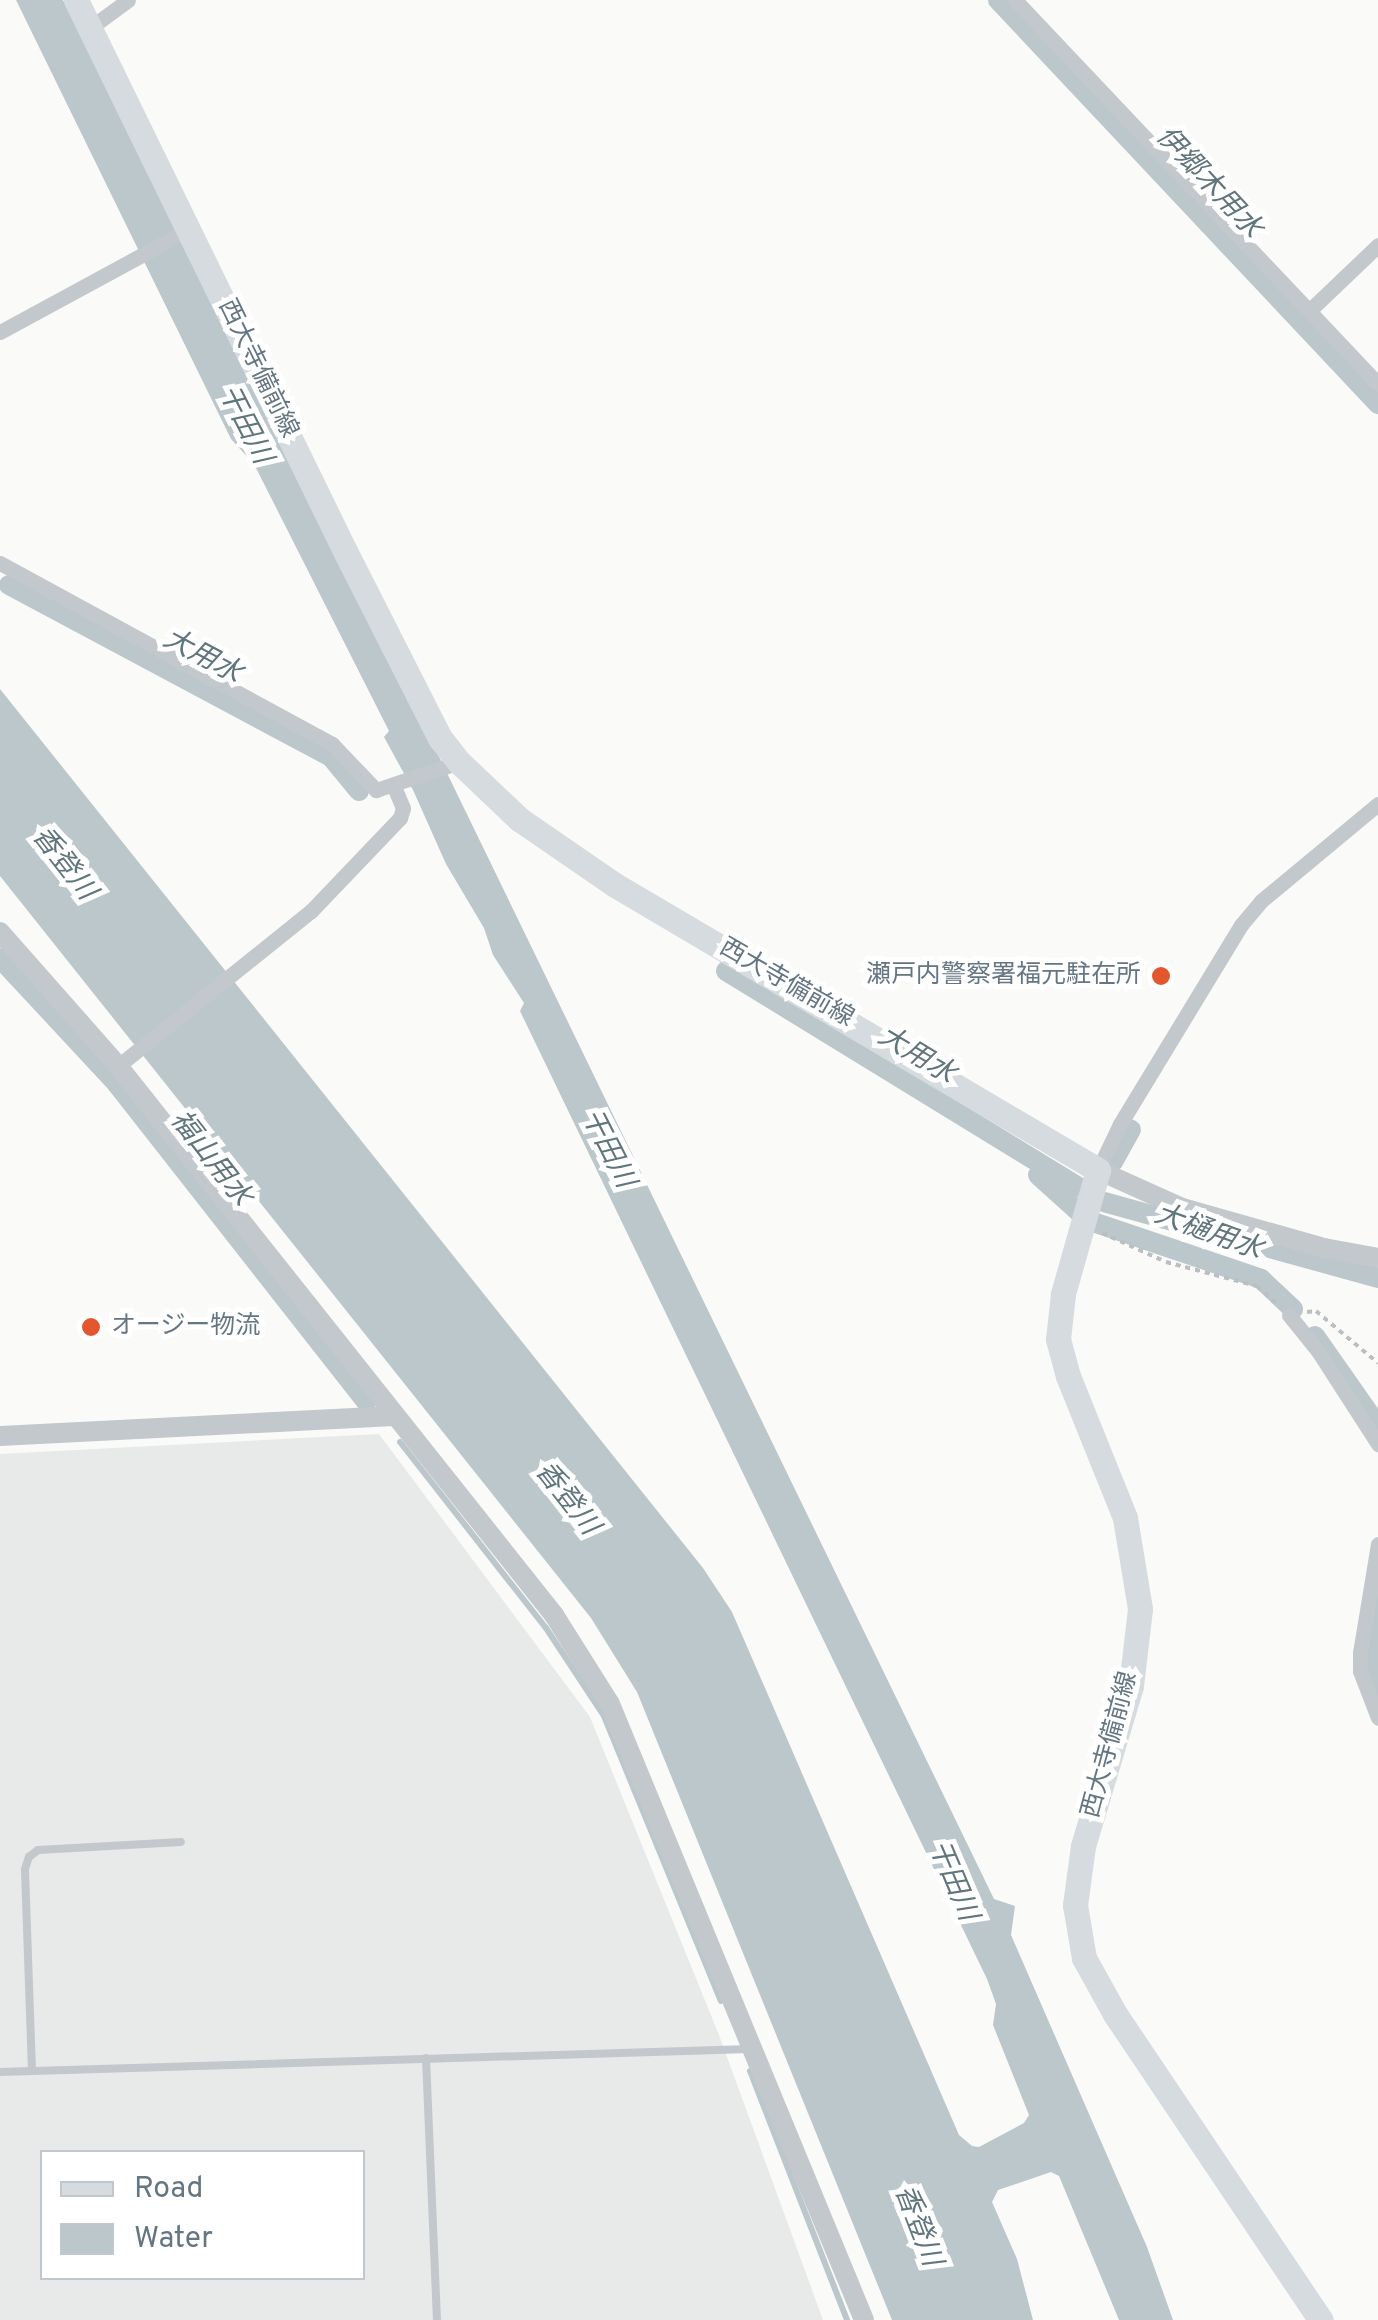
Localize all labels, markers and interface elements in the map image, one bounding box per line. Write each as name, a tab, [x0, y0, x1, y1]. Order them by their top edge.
water label: 伊郷木用水	[1148, 120, 1268, 246]
street label: 西大寺備前線	[211, 295, 303, 443]
water label: 干田川	[210, 380, 278, 470]
water label: 大用水	[157, 622, 247, 692]
water label: 香登川	[24, 821, 102, 907]
street label: 西大寺備前線	[714, 934, 858, 1034]
place label: 瀬戸内警察署福元駐在所	[866, 961, 1141, 991]
marker: 瀬戸内警察署福元駐在所	[1150, 965, 1172, 987]
water label: 大用水	[871, 1020, 961, 1092]
water label: 干田川	[573, 1104, 641, 1194]
water label: 福山用水	[162, 1105, 258, 1213]
water label: 大樋用水	[1150, 1198, 1266, 1268]
place label: オージー物流	[111, 1312, 261, 1342]
marker: オージー物流	[80, 1316, 102, 1338]
water label: 香登川	[527, 1456, 605, 1542]
street label: 西大寺備前線	[1077, 1669, 1145, 1821]
water label: 干田川	[920, 1836, 984, 1926]
legend	[40, 2150, 365, 2280]
text: Road	[134, 2171, 203, 2208]
water label: 香登川	[886, 2181, 948, 2271]
text: Water	[134, 2221, 213, 2258]

